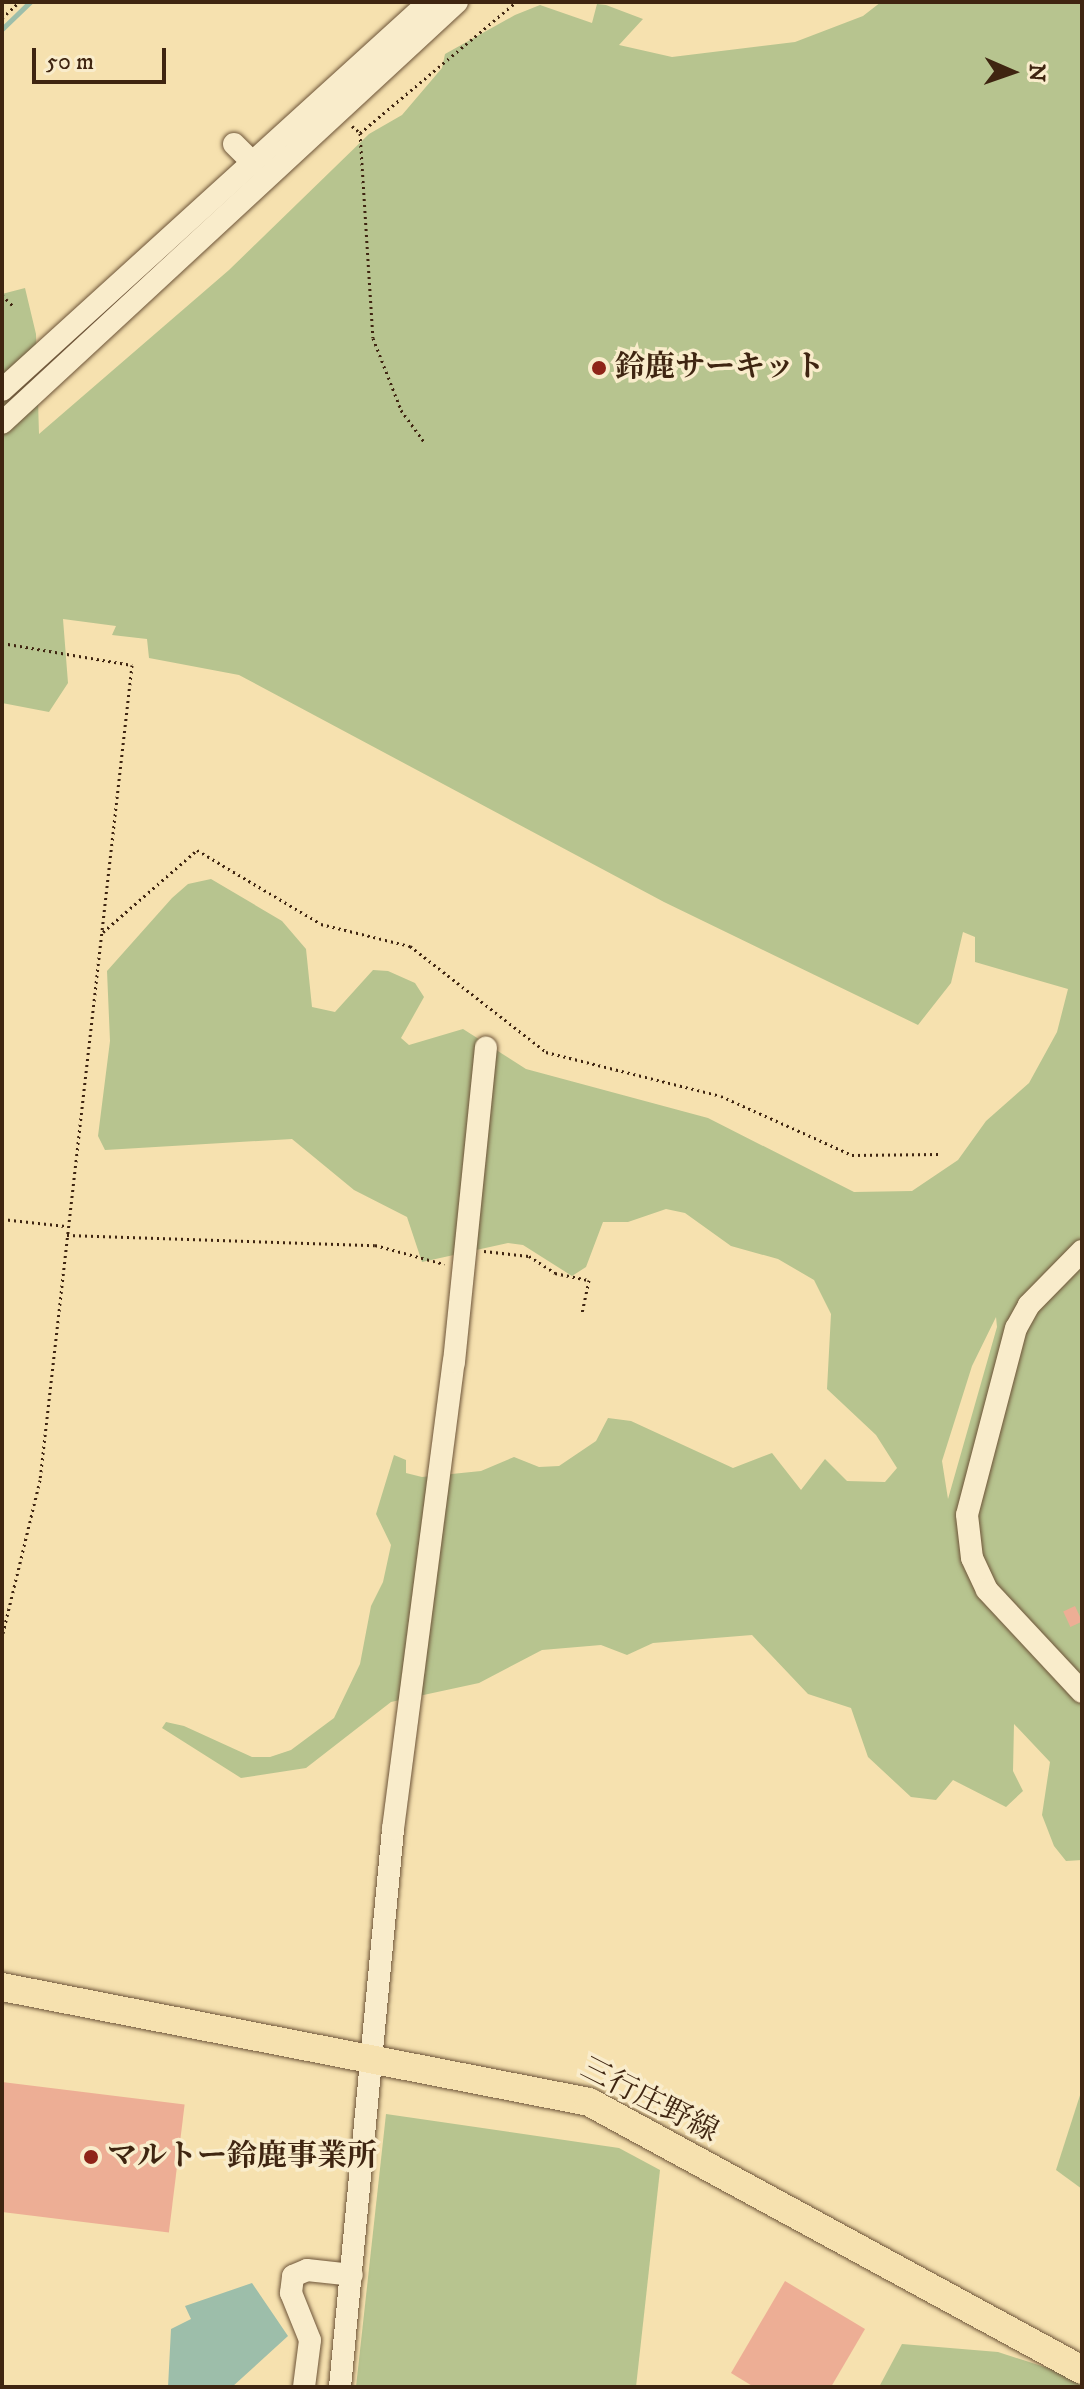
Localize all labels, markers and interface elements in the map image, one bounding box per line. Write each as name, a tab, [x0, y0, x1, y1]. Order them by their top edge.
scale bar	[36, 32, 170, 82]
north arrow	[972, 32, 1052, 112]
text: 50 m	[46, 47, 94, 77]
text: N	[1023, 63, 1050, 82]
place label: 鈴鹿サーキット	[615, 350, 825, 386]
marker: 鈴鹿サーキット	[590, 359, 608, 377]
street label: 三行庄野線	[574, 2051, 724, 2151]
place label: マルトー鈴鹿事業所	[107, 2139, 377, 2175]
marker: マルトー鈴鹿事業所	[82, 2148, 100, 2166]

